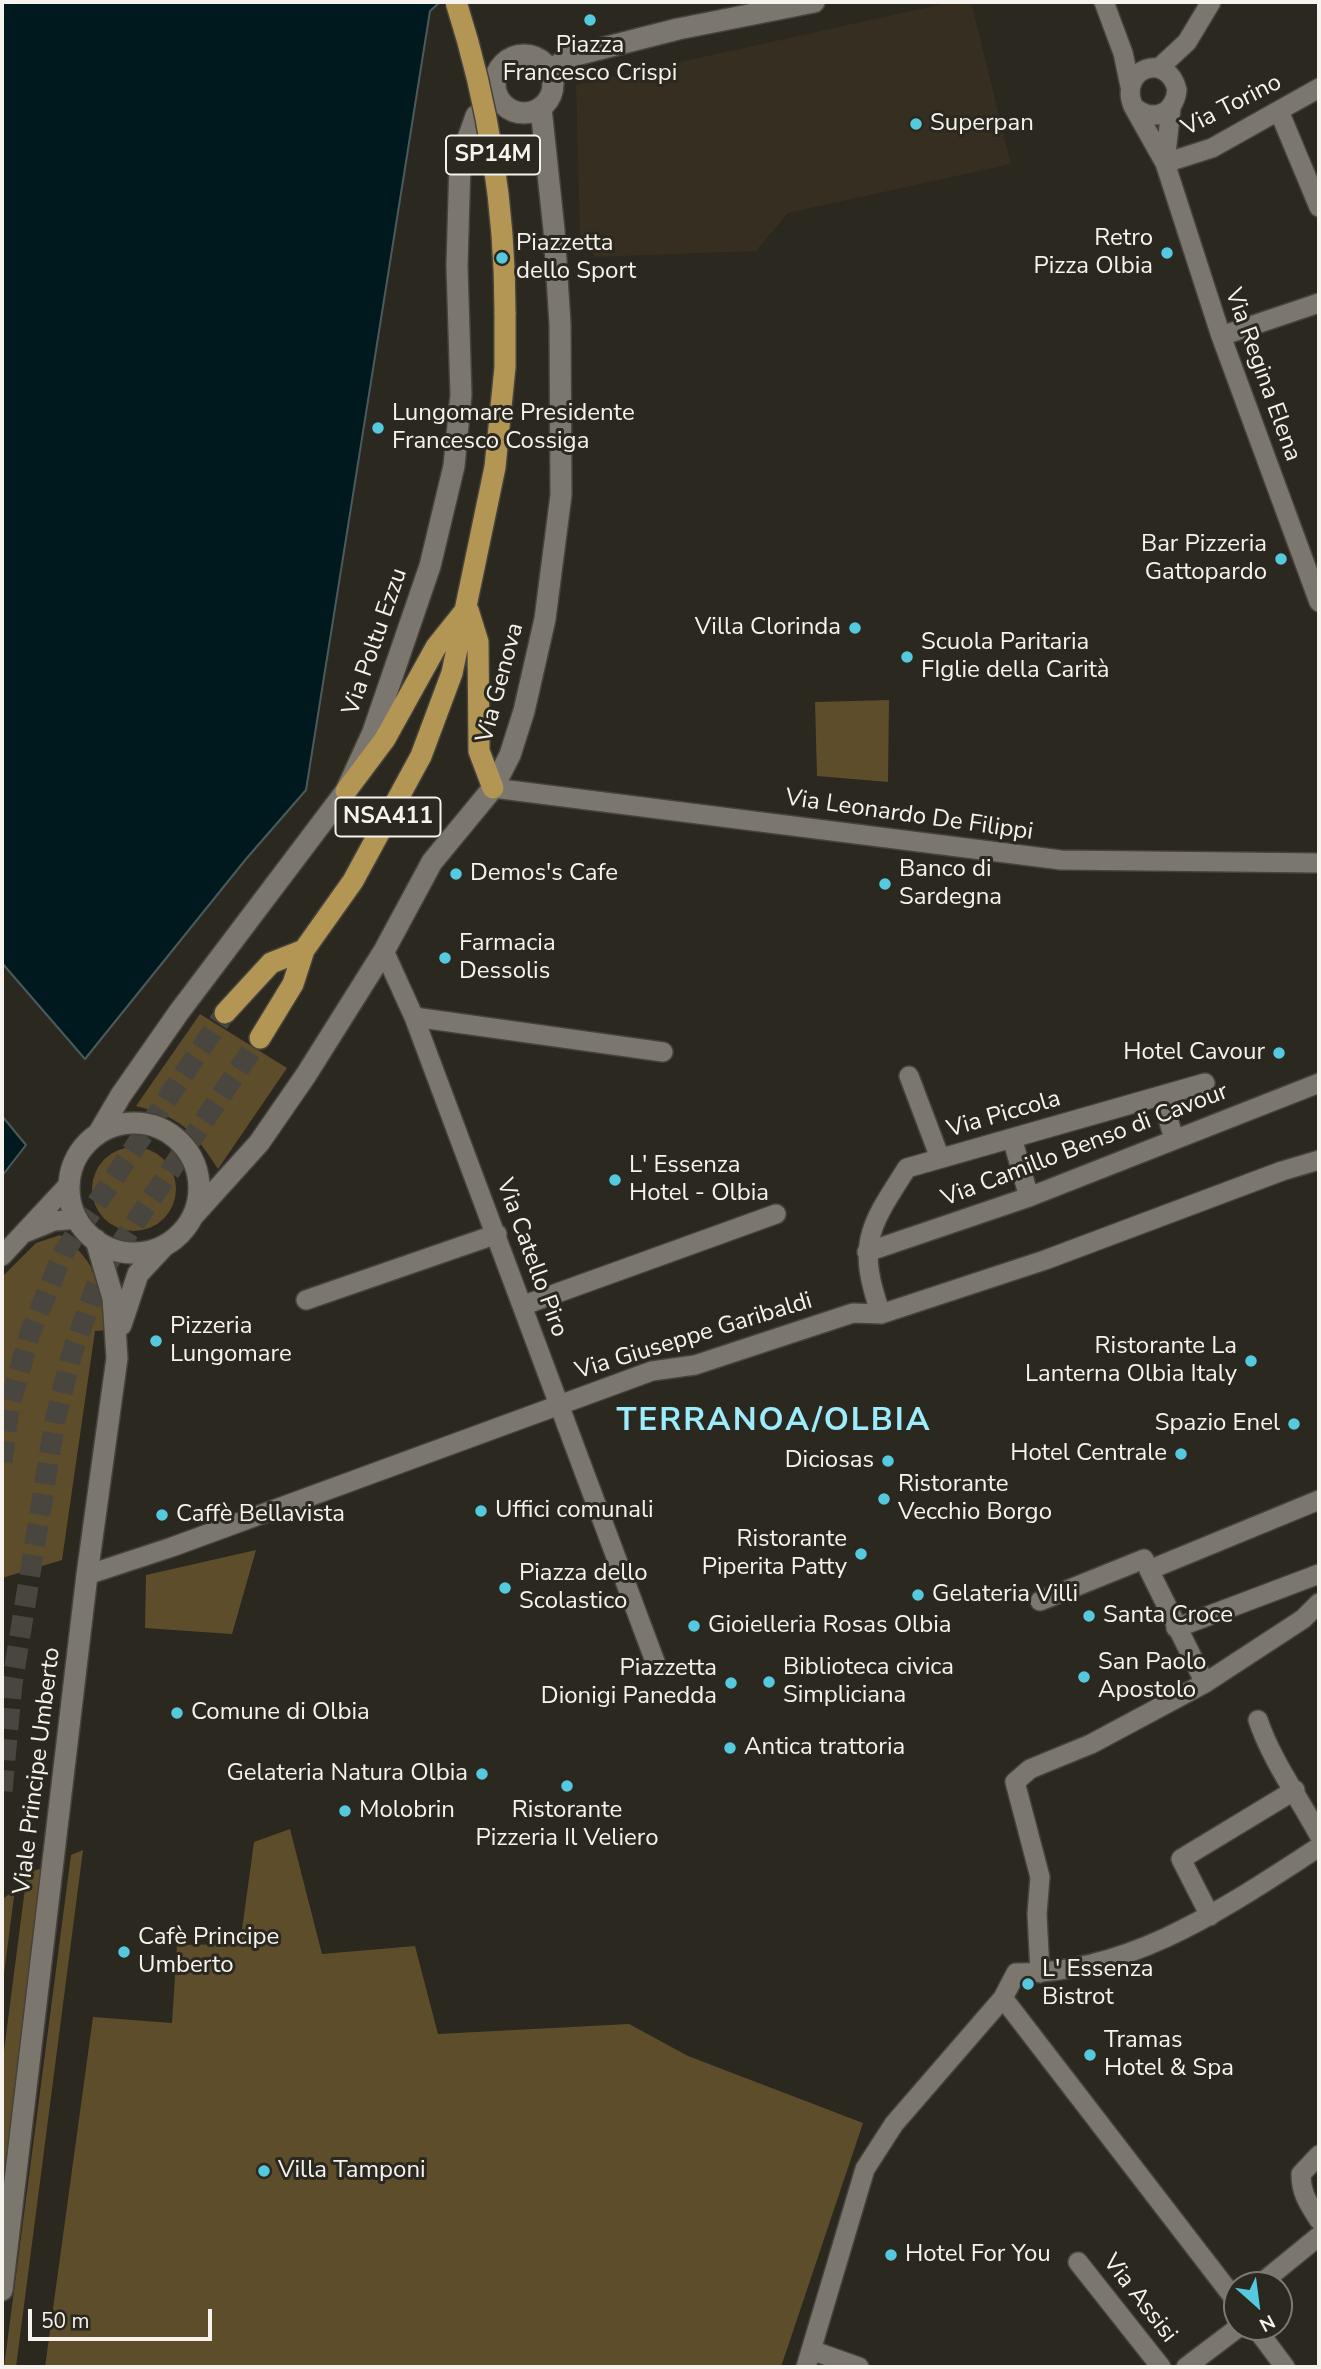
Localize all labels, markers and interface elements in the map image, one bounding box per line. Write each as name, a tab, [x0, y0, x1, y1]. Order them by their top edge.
marker: Piazza Francesco Crispi	[582, 12, 598, 28]
place label: Piazza Francesco Crispi	[503, 32, 677, 88]
street label: Via Torino	[1177, 69, 1287, 143]
place label: Superpan	[930, 110, 1034, 138]
marker: Superpan	[908, 116, 924, 132]
road number: SP14M	[446, 136, 540, 174]
place label: Retro Pizza Olbia	[1033, 225, 1153, 281]
place label: Piazzetta dello Sport	[516, 230, 636, 286]
marker: Retro Pizza Olbia	[1159, 245, 1175, 261]
marker: Piazzetta dello Sport	[494, 250, 510, 266]
street label: Via Regina Elena	[1217, 285, 1307, 465]
place label: Lungomare Presidente Francesco Cossiga	[392, 400, 635, 456]
marker: Lungomare Presidente Francesco Cossiga	[370, 420, 386, 436]
place label: Bar Pizzeria Gattopardo	[1141, 531, 1267, 587]
marker: Bar Pizzeria Gattopardo	[1273, 551, 1289, 567]
street label: Via Poltu Ezzu	[337, 565, 415, 719]
place label: Villa Clorinda	[695, 614, 841, 642]
street label: Via Genova	[471, 620, 531, 746]
marker: Villa Clorinda	[847, 620, 863, 636]
place label: Scuola Paritaria FIglie della Carità	[921, 629, 1110, 685]
marker: Scuola Paritaria FIglie della Carità	[899, 649, 915, 665]
street label: Via Leonardo De Filippi	[783, 784, 1035, 848]
road number: NSA411	[336, 797, 440, 836]
place label: Banco di Sardegna	[899, 856, 1002, 912]
place label: Demos's Cafe	[470, 860, 618, 888]
marker: Demos's Cafe	[448, 866, 464, 882]
marker: Banco di Sardegna	[877, 876, 893, 892]
place label: Farmacia Dessolis	[459, 930, 556, 986]
marker: Farmacia Dessolis	[437, 950, 453, 966]
place label: Hotel Cavour	[1123, 1039, 1265, 1067]
marker: Hotel Cavour	[1271, 1045, 1287, 1061]
street label: Via Camillo Benso di Cavour	[938, 1078, 1232, 1214]
street label: Via Piccola	[944, 1085, 1064, 1145]
place label: L' Essenza Hotel - Olbia	[629, 1152, 769, 1208]
marker: L' Essenza Hotel - Olbia	[607, 1172, 623, 1188]
street label: Via Catello Piro	[489, 1175, 573, 1341]
street label: Via Giuseppe Garibaldi	[572, 1287, 816, 1387]
place label: Pizzeria Lungomare	[170, 1313, 292, 1369]
marker: Pizzeria Lungomare	[148, 1333, 164, 1349]
place label: Ristorante La Lanterna Olbia Italy	[1025, 1333, 1237, 1389]
marker: Ristorante La Lanterna Olbia Italy	[1243, 1353, 1259, 1369]
district label: TERRANOA/OLBIA	[618, 1403, 930, 1441]
place label: Spazio Enel	[1155, 1410, 1280, 1438]
marker: Spazio Enel	[1286, 1416, 1302, 1432]
place label: Hotel Centrale	[1010, 1440, 1167, 1468]
marker: Hotel Centrale	[1173, 1446, 1189, 1462]
place label: Diciosas	[785, 1447, 874, 1475]
marker: Diciosas	[880, 1453, 896, 1469]
place label: Ristorante Vecchio Borgo	[898, 1471, 1052, 1527]
marker: Ristorante Vecchio Borgo	[876, 1491, 892, 1507]
place label: Uffici comunali	[495, 1497, 654, 1525]
place label: Caffè Bellavista	[176, 1501, 345, 1529]
marker: Uffici comunali	[473, 1503, 489, 1519]
marker: Caffè Bellavista	[154, 1507, 170, 1523]
place label: Ristorante Piperita Patty	[702, 1526, 847, 1582]
marker: Ristorante Piperita Patty	[853, 1546, 869, 1562]
place label: Piazza dello Scolastico	[519, 1560, 648, 1616]
marker: Piazza dello Scolastico	[497, 1580, 513, 1596]
place label: Gelateria Villi	[932, 1581, 1078, 1609]
marker: Gelateria Villi	[910, 1587, 926, 1603]
place label: Santa Croce	[1103, 1602, 1233, 1630]
marker: Santa Croce	[1081, 1608, 1097, 1624]
place label: Gioielleria Rosas Olbia	[708, 1612, 951, 1640]
marker: Gioielleria Rosas Olbia	[686, 1618, 702, 1634]
street label: Viale Principe Umberto	[9, 1646, 67, 1896]
place label: San Paolo Apostolo	[1098, 1649, 1206, 1705]
place label: Biblioteca civica Simpliciana	[783, 1654, 954, 1710]
place label: Piazzetta Dionigi Panedda	[541, 1655, 717, 1711]
marker: San Paolo Apostolo	[1076, 1669, 1092, 1685]
marker: Biblioteca civica Simpliciana	[761, 1674, 777, 1690]
marker: Piazzetta Dionigi Panedda	[723, 1675, 739, 1691]
place label: Comune di Olbia	[191, 1699, 370, 1727]
marker: Comune di Olbia	[169, 1705, 185, 1721]
place label: Antica trattoria	[744, 1734, 905, 1762]
marker: Antica trattoria	[722, 1740, 738, 1756]
place label: Gelateria Natura Olbia	[226, 1760, 468, 1788]
marker: Gelateria Natura Olbia	[474, 1766, 490, 1782]
marker: Ristorante Pizzeria Il Veliero	[559, 1778, 575, 1794]
place label: Molobrin	[359, 1797, 455, 1825]
place label: Ristorante Pizzeria Il Veliero	[475, 1797, 659, 1853]
marker: Molobrin	[337, 1803, 353, 1819]
place label: Cafè Principe Umberto	[138, 1924, 279, 1980]
marker: Cafè Principe Umberto	[116, 1944, 132, 1960]
place label: L' Essenza Bistrot	[1042, 1956, 1154, 2012]
marker: L' Essenza Bistrot	[1020, 1976, 1036, 1992]
place label: Tramas Hotel & Spa	[1104, 2027, 1234, 2083]
marker: Tramas Hotel & Spa	[1082, 2047, 1098, 2063]
place label: Villa Tamponi	[278, 2157, 426, 2185]
marker: Villa Tamponi	[256, 2163, 272, 2179]
place label: Hotel For You	[905, 2241, 1051, 2269]
marker: Hotel For You	[883, 2247, 899, 2263]
street label: Via Assisi	[1096, 2249, 1182, 2349]
north arrow	[1223, 2271, 1293, 2341]
scale bar	[32, 2296, 215, 2340]
text: 50 m	[41, 2307, 90, 2335]
text: N	[1255, 2308, 1279, 2338]

